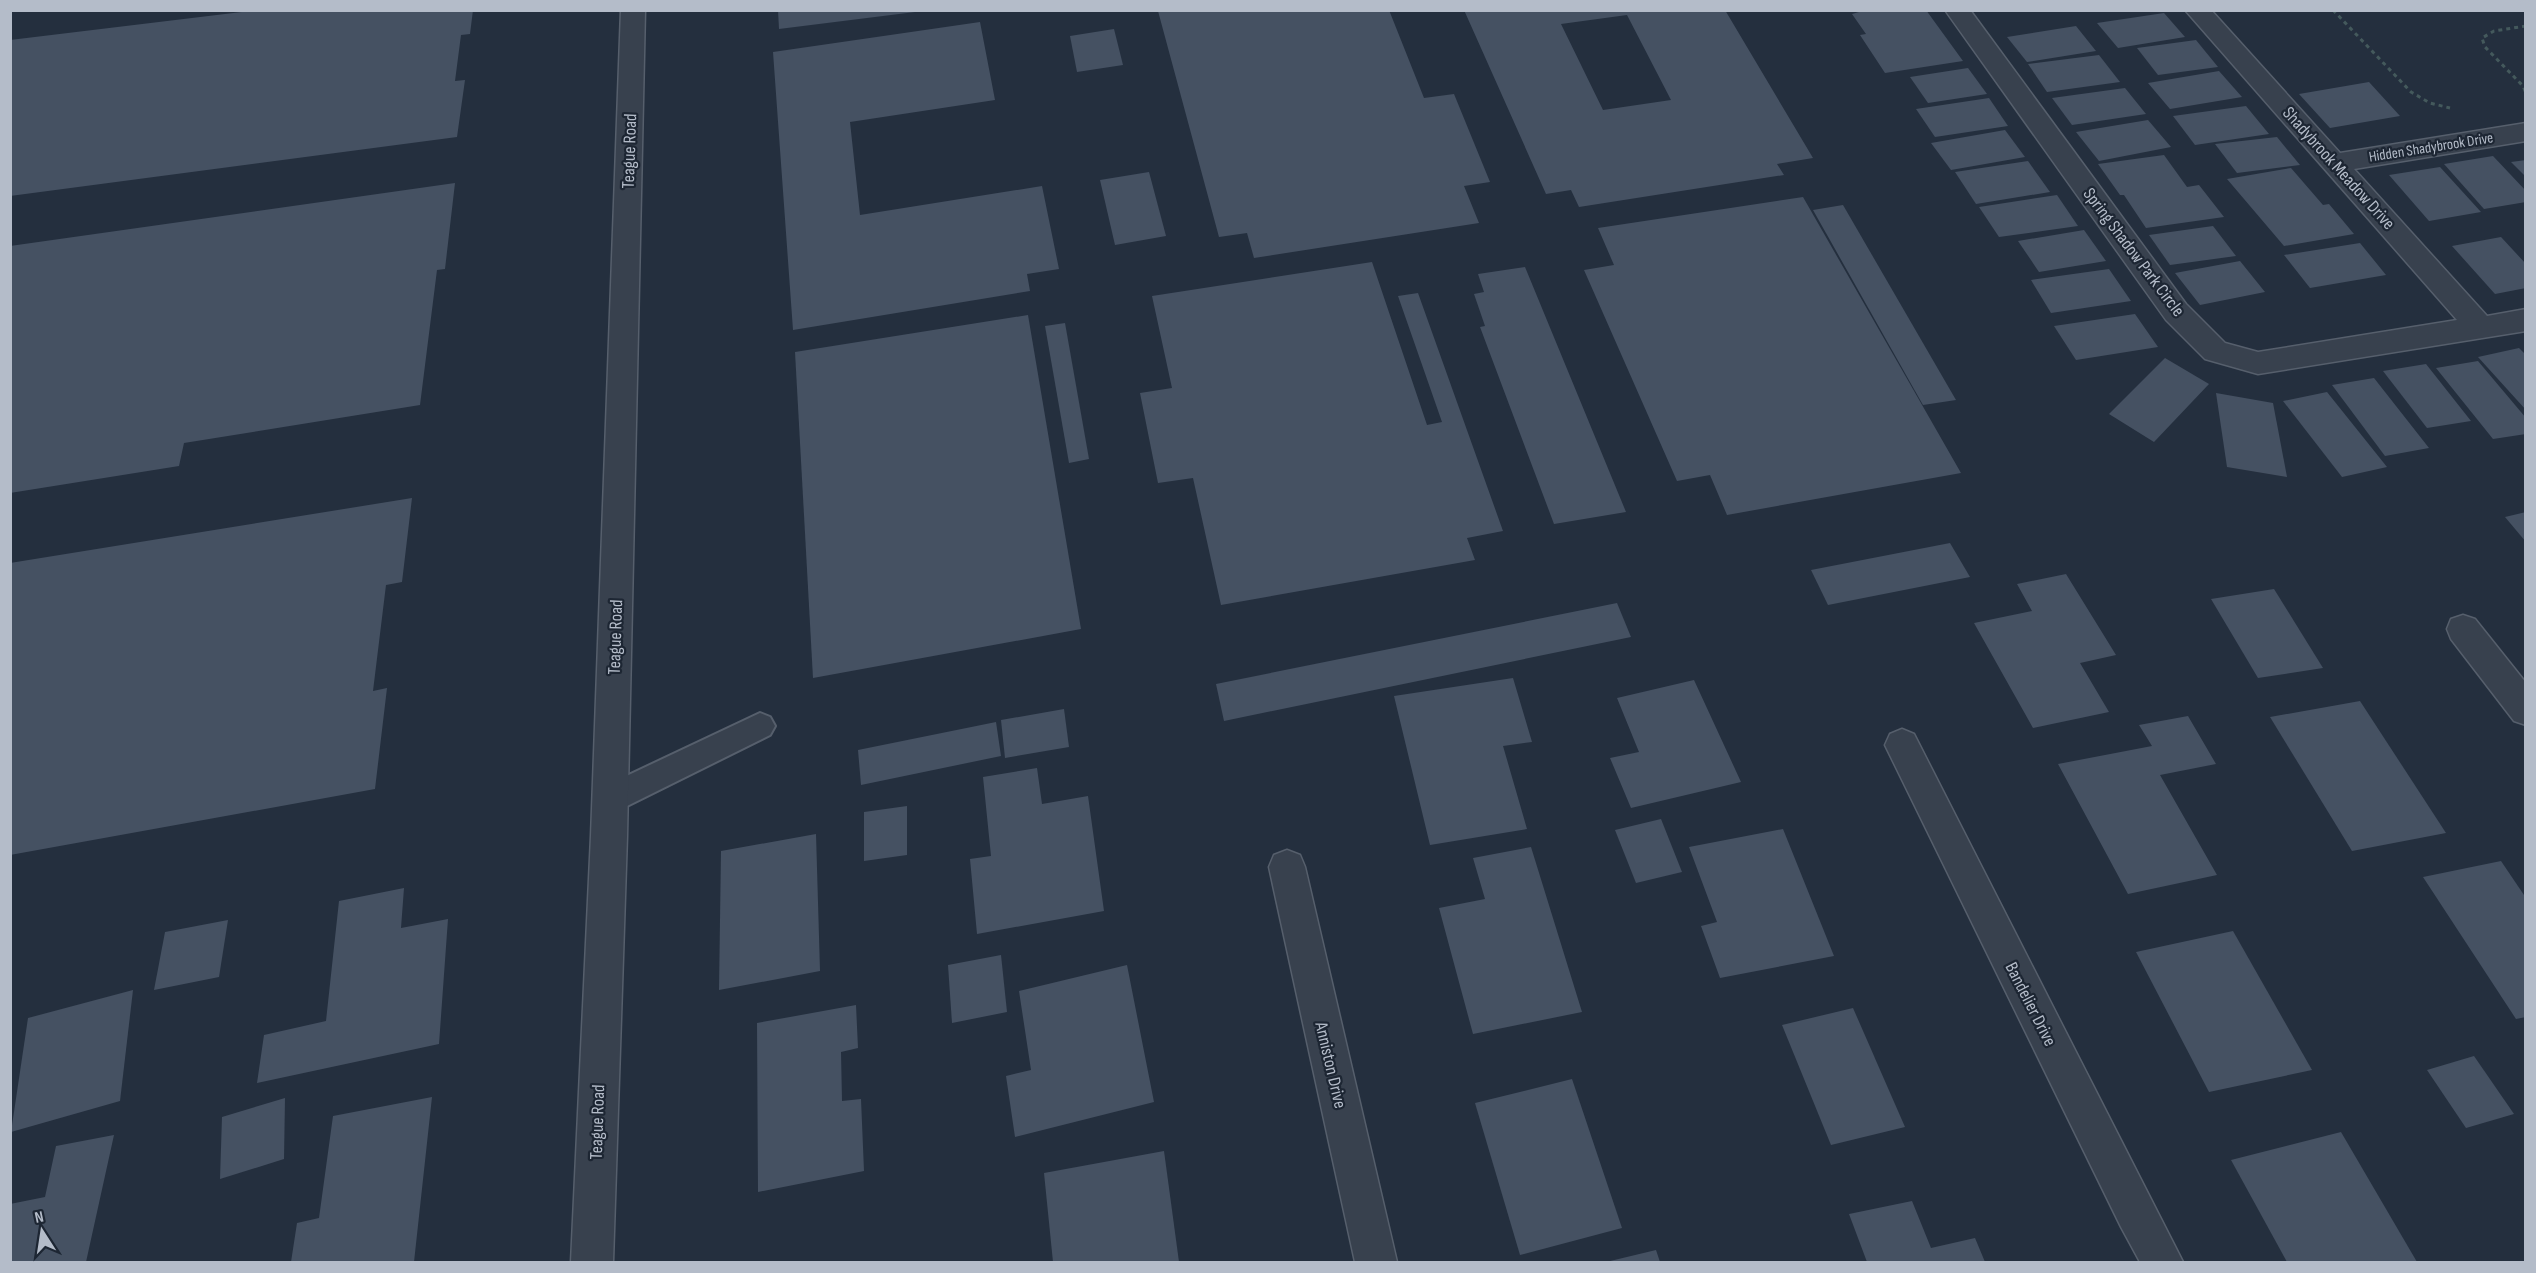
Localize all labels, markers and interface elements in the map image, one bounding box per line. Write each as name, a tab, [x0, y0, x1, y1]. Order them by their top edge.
street label: Shadybrook Meadow Drive	[2278, 103, 2399, 234]
street label: Teague Road	[618, 113, 641, 189]
street label: Hidden Shadybrook Drive	[2368, 128, 2495, 167]
street label: Spring Shadow Park Circle	[2078, 184, 2189, 321]
street label: Teague Road	[604, 599, 627, 675]
street label: Bandelier Drive	[2000, 959, 2061, 1050]
street label: Anniston Drive	[1310, 1019, 1351, 1110]
street label: Teague Road	[586, 1084, 609, 1160]
north arrow	[12, 1201, 72, 1261]
text: N	[33, 1208, 45, 1228]

